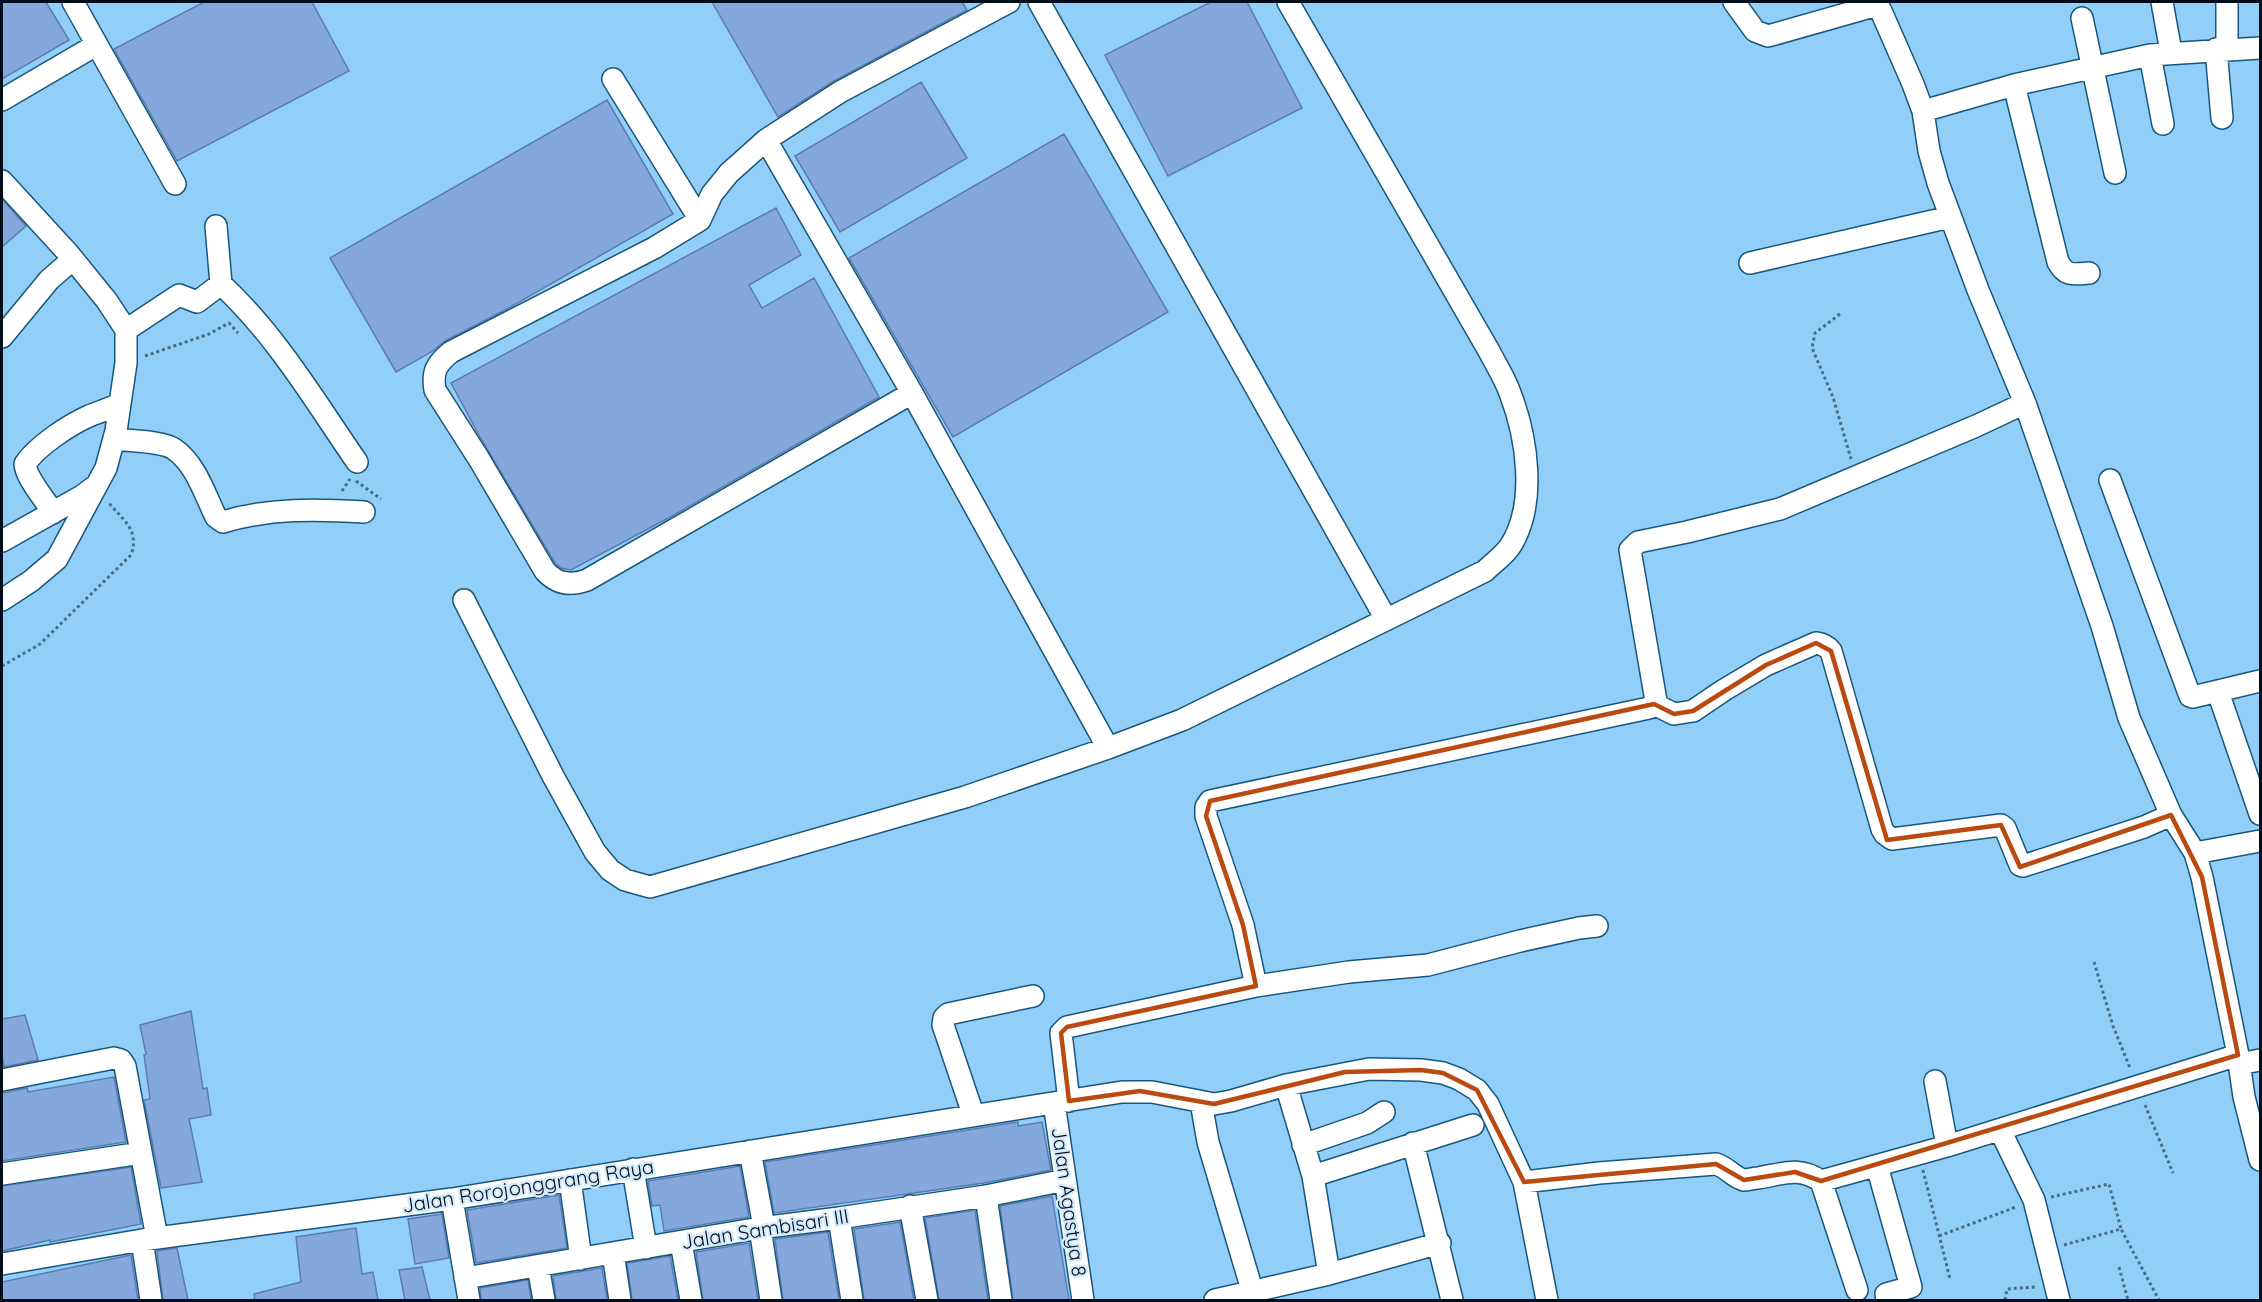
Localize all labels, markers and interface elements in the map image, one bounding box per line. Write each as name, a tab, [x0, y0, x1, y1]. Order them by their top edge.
street label: Jalan Agastya 8	[1047, 1126, 1092, 1278]
street label: Jalan Rorojonggrang Raya	[400, 1153, 655, 1218]
street label: Jalan Sambisari III	[679, 1203, 851, 1254]

